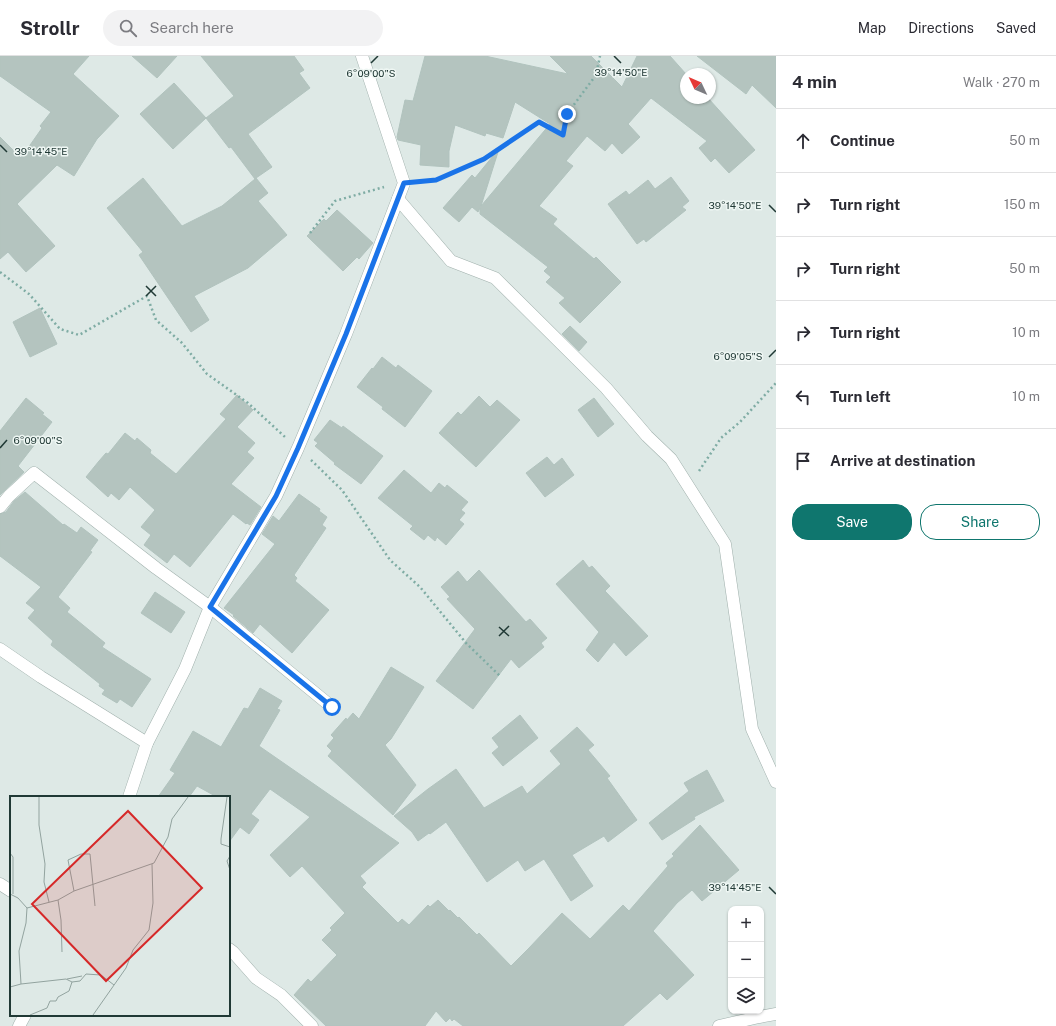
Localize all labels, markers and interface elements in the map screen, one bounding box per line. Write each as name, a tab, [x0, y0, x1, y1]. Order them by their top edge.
search box	[103, 10, 383, 46]
text: Strollr	[20, 17, 79, 39]
icon: search	[117, 17, 139, 39]
text: Search here	[149, 19, 234, 36]
text: Map	[858, 20, 886, 36]
text: Directions	[908, 20, 974, 36]
text: Saved	[996, 20, 1036, 36]
text: 39°14'50"E	[595, 66, 647, 78]
text: 6°09'00"S	[347, 67, 396, 79]
north arrow	[680, 68, 716, 104]
text: 4 min	[792, 72, 837, 92]
text: Walk · 270 m	[963, 75, 1040, 90]
route end	[558, 105, 576, 123]
icon: ahead	[792, 130, 814, 152]
text: Continue	[830, 132, 895, 149]
text: 50 m	[1009, 133, 1040, 148]
text: 39°14'45"E	[14, 145, 68, 157]
icon: right	[792, 194, 814, 216]
text: Turn right	[830, 196, 900, 213]
text: 150 m	[1004, 197, 1040, 212]
text: 39°14'50"E	[709, 199, 761, 211]
icon: right	[792, 258, 814, 280]
text: Turn right	[830, 260, 900, 277]
text: 50 m	[1009, 261, 1040, 276]
icon: right	[792, 322, 814, 344]
text: Turn right	[830, 324, 900, 341]
text: 10 m	[1012, 325, 1040, 340]
text: 6°09'05"S	[713, 350, 763, 362]
icon: left	[792, 386, 814, 408]
text: Turn left	[830, 388, 891, 405]
text: 10 m	[1012, 389, 1040, 404]
text: 6°09'00"S	[14, 434, 63, 446]
icon: arrive	[792, 450, 814, 472]
text: Arrive at destination	[830, 452, 975, 469]
button: Save	[792, 504, 912, 540]
button: Share	[920, 504, 1040, 540]
route start	[323, 698, 341, 716]
inset map	[10, 796, 230, 1016]
text: 39°14'45"E	[708, 881, 762, 893]
map controls	[728, 906, 764, 1014]
button: +	[728, 906, 764, 942]
button: −	[728, 942, 764, 978]
button: layers	[728, 978, 764, 1014]

